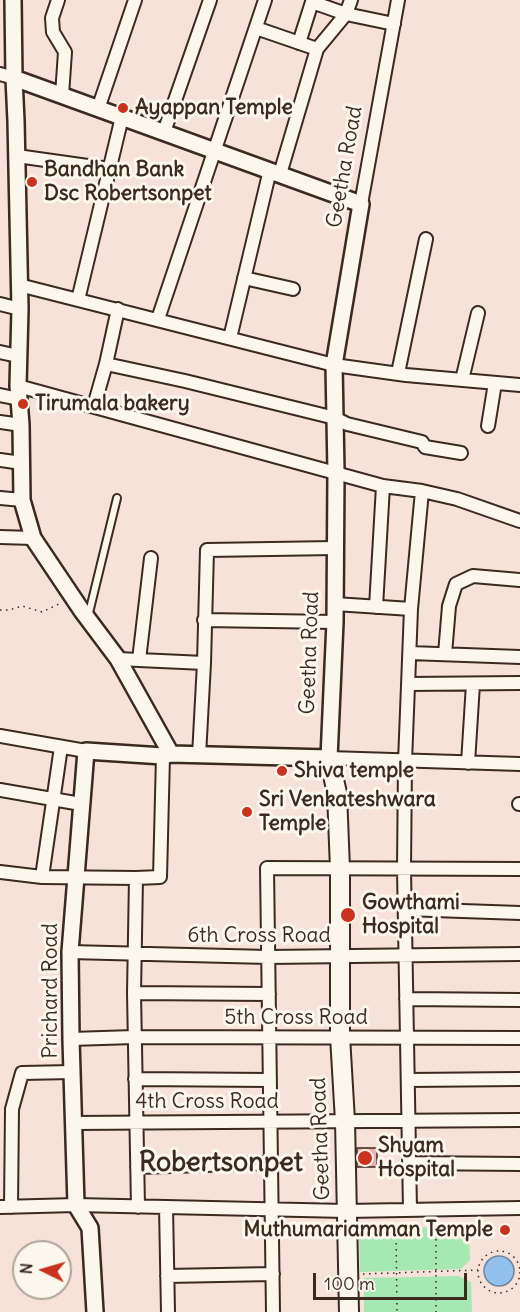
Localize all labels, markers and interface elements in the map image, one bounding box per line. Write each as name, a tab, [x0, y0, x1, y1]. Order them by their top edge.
place label: Ayappan Temple	[135, 95, 293, 121]
marker: Ayappan Temple	[116, 101, 130, 115]
street label: Geetha Road	[322, 104, 368, 230]
place label: Bandhan Bank Dsc Robertsonpet	[44, 157, 212, 207]
marker: Bandhan Bank Dsc Robertsonpet	[25, 175, 39, 189]
place label: Tirumala bakery	[35, 391, 190, 417]
marker: Tirumala bakery	[16, 397, 30, 411]
street label: Geetha Road	[295, 591, 325, 715]
place label: Shiva temple	[294, 758, 414, 784]
marker: Shiva temple	[275, 764, 289, 778]
place label: Sri Venkateshwara Temple	[259, 787, 436, 837]
marker: Sri Venkateshwara Temple	[240, 805, 254, 819]
place label: Gowthami Hospital	[362, 890, 460, 940]
marker: Gowthami Hospital	[339, 906, 357, 924]
street label: Prichard Road	[38, 923, 64, 1059]
street label: 6th Cross Road	[187, 923, 331, 949]
street label: 5th Cross Road	[224, 1005, 368, 1031]
street label: Geetha Road	[306, 1077, 336, 1201]
street label: 4th Cross Road	[135, 1089, 279, 1115]
place label: Shyam Hospital	[378, 1133, 455, 1183]
district label: Robertsonpet	[139, 1147, 303, 1179]
marker: Shyam Hospital	[356, 1149, 374, 1167]
place label: Muthumariamman Temple	[244, 1217, 493, 1243]
marker: Muthumariamman Temple	[498, 1223, 512, 1237]
north arrow	[12, 1240, 72, 1300]
scale bar	[316, 1261, 470, 1299]
text: N	[16, 1262, 37, 1275]
text: 100 m	[324, 1272, 375, 1295]

